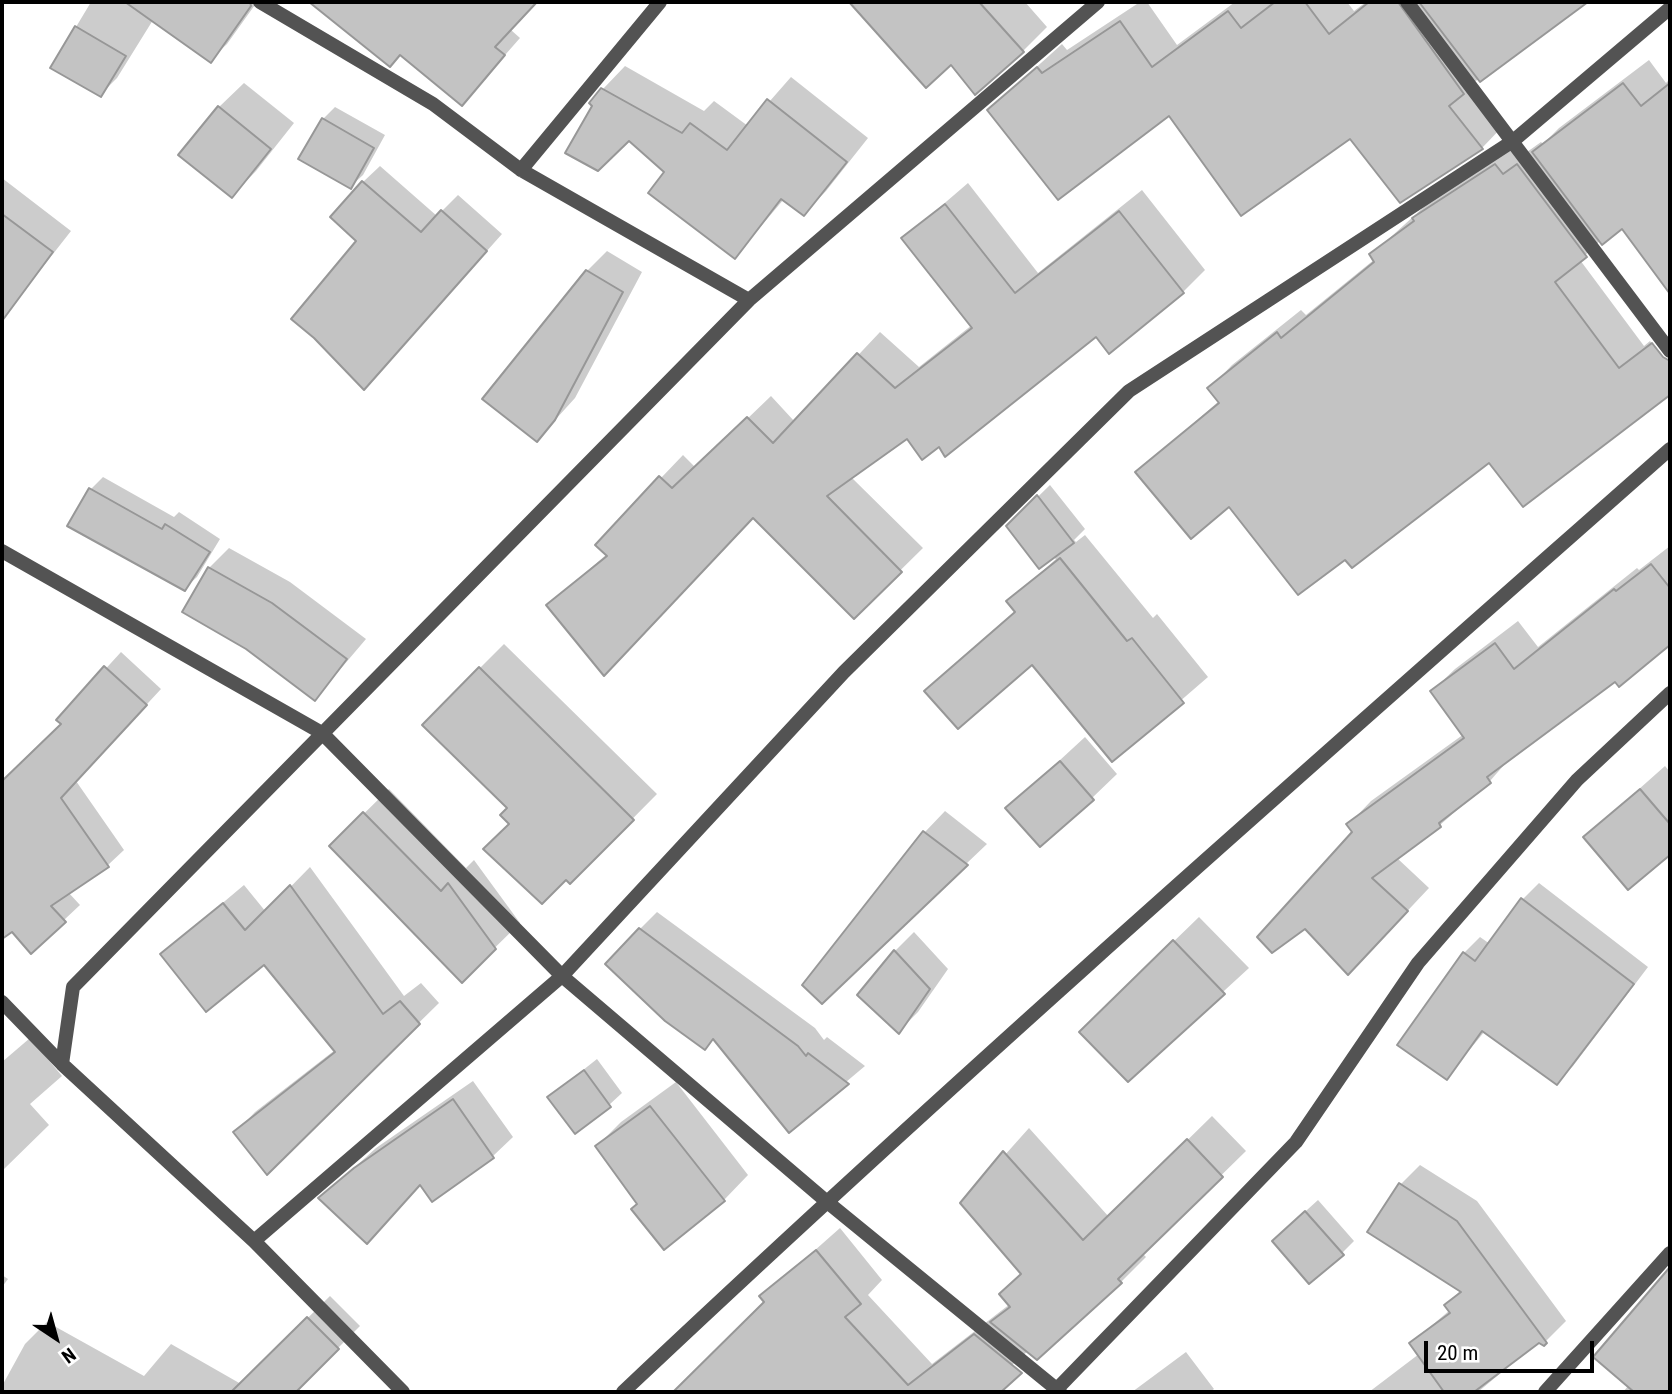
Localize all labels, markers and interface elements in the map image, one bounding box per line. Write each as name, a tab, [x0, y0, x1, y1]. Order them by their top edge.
north arrow	[21, 1303, 91, 1373]
scale bar	[1427, 1328, 1597, 1372]
text: 20 m	[1437, 1341, 1478, 1365]
text: N	[57, 1343, 80, 1368]

